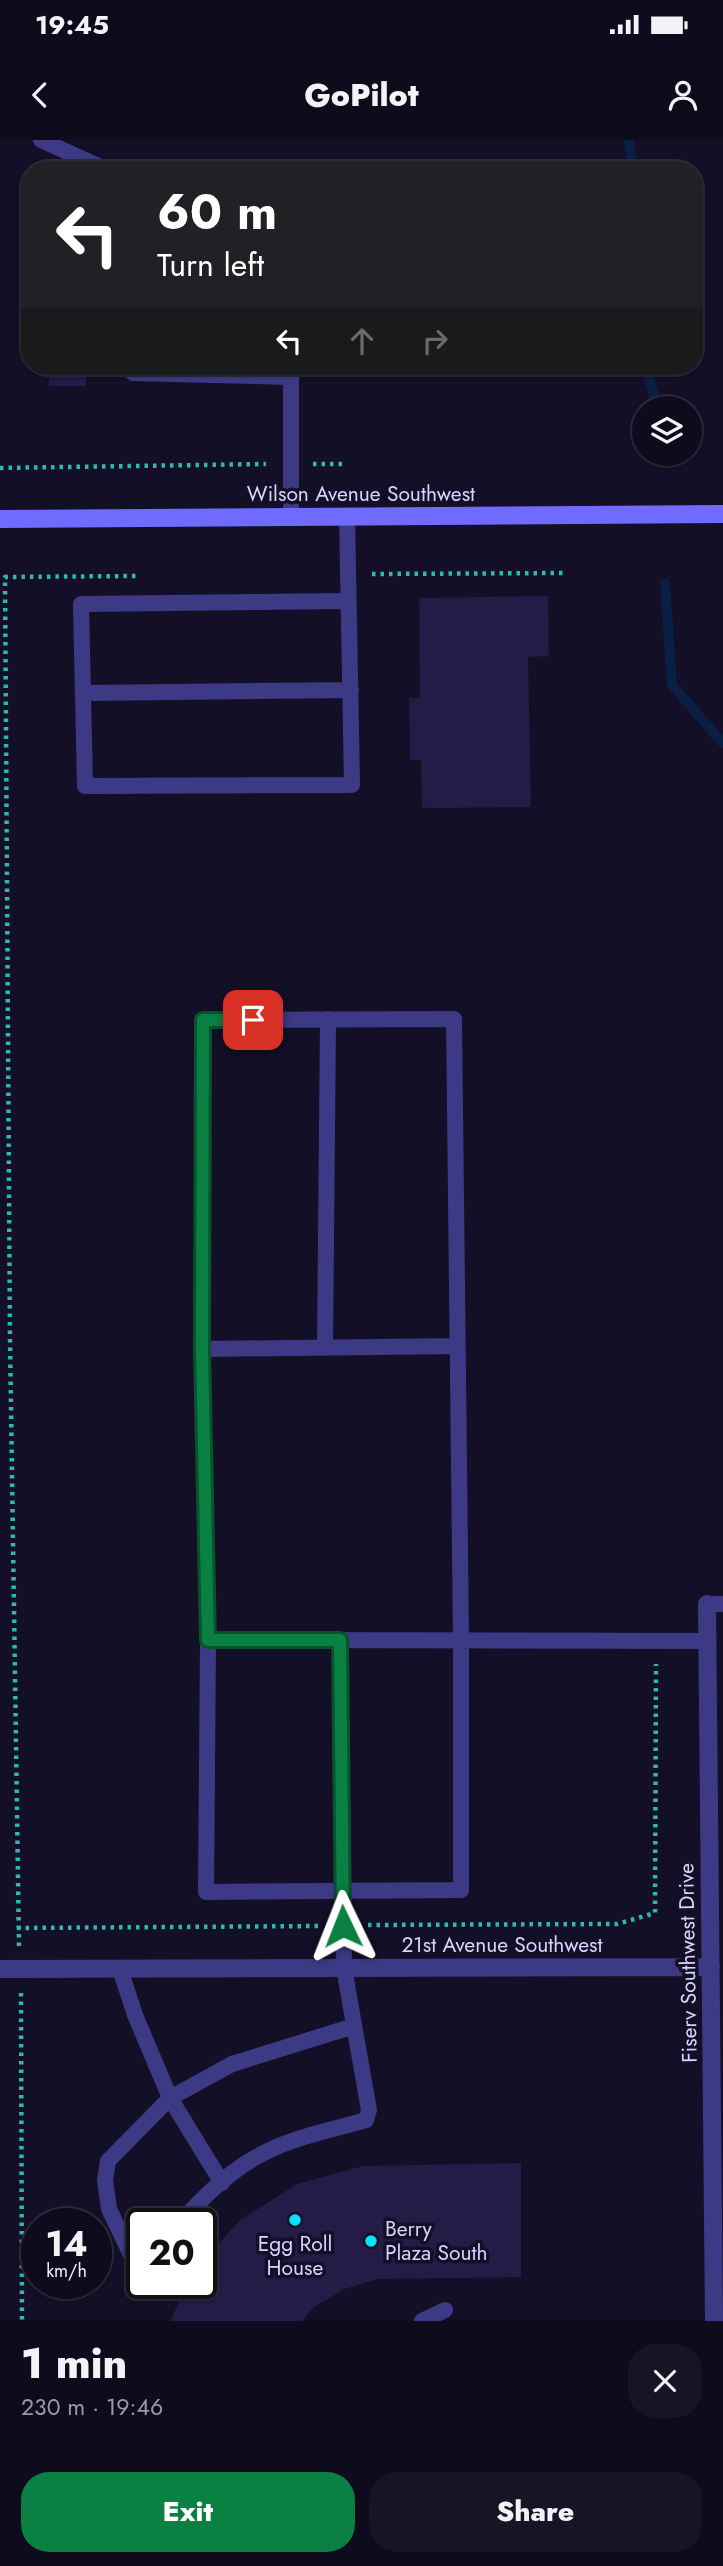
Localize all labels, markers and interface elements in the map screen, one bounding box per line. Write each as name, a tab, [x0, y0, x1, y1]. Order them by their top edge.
text: 19:45	[35, 6, 109, 44]
text: GoPilot	[304, 72, 419, 118]
icon: back	[21, 76, 59, 114]
icon: person	[664, 76, 702, 114]
text: 60 m	[157, 177, 277, 247]
icon: left	[42, 189, 133, 280]
text: Turn left	[157, 242, 264, 288]
icon: left	[270, 322, 308, 360]
icon: ahead	[343, 322, 381, 360]
icon: right	[416, 322, 454, 360]
map controls	[632, 396, 702, 466]
button: layers	[632, 396, 702, 466]
street label: Wilson Avenue Southwest	[247, 479, 475, 509]
pin	[223, 990, 283, 1050]
icon: arrive	[234, 1001, 272, 1039]
street label: Fiserv Southwest Drive	[671, 1863, 705, 2063]
position arrow	[306, 1889, 380, 1963]
street label: 21st Avenue Southwest	[401, 1930, 603, 1960]
speed limit sign: 20	[126, 2208, 217, 2299]
marker: Egg Roll House	[287, 2212, 303, 2228]
place label: Berry Plaza South	[385, 2214, 488, 2268]
text: 14	[45, 2219, 88, 2269]
place label: Egg Roll House	[258, 2229, 332, 2283]
marker: Berry Plaza South	[363, 2233, 379, 2249]
text: km/h	[46, 2258, 87, 2284]
text: 1 min	[21, 2333, 127, 2394]
button: close	[628, 2344, 702, 2418]
text: 230 m · 19:46	[21, 2390, 163, 2424]
button: Exit	[21, 2472, 355, 2552]
button: Share	[369, 2472, 702, 2552]

